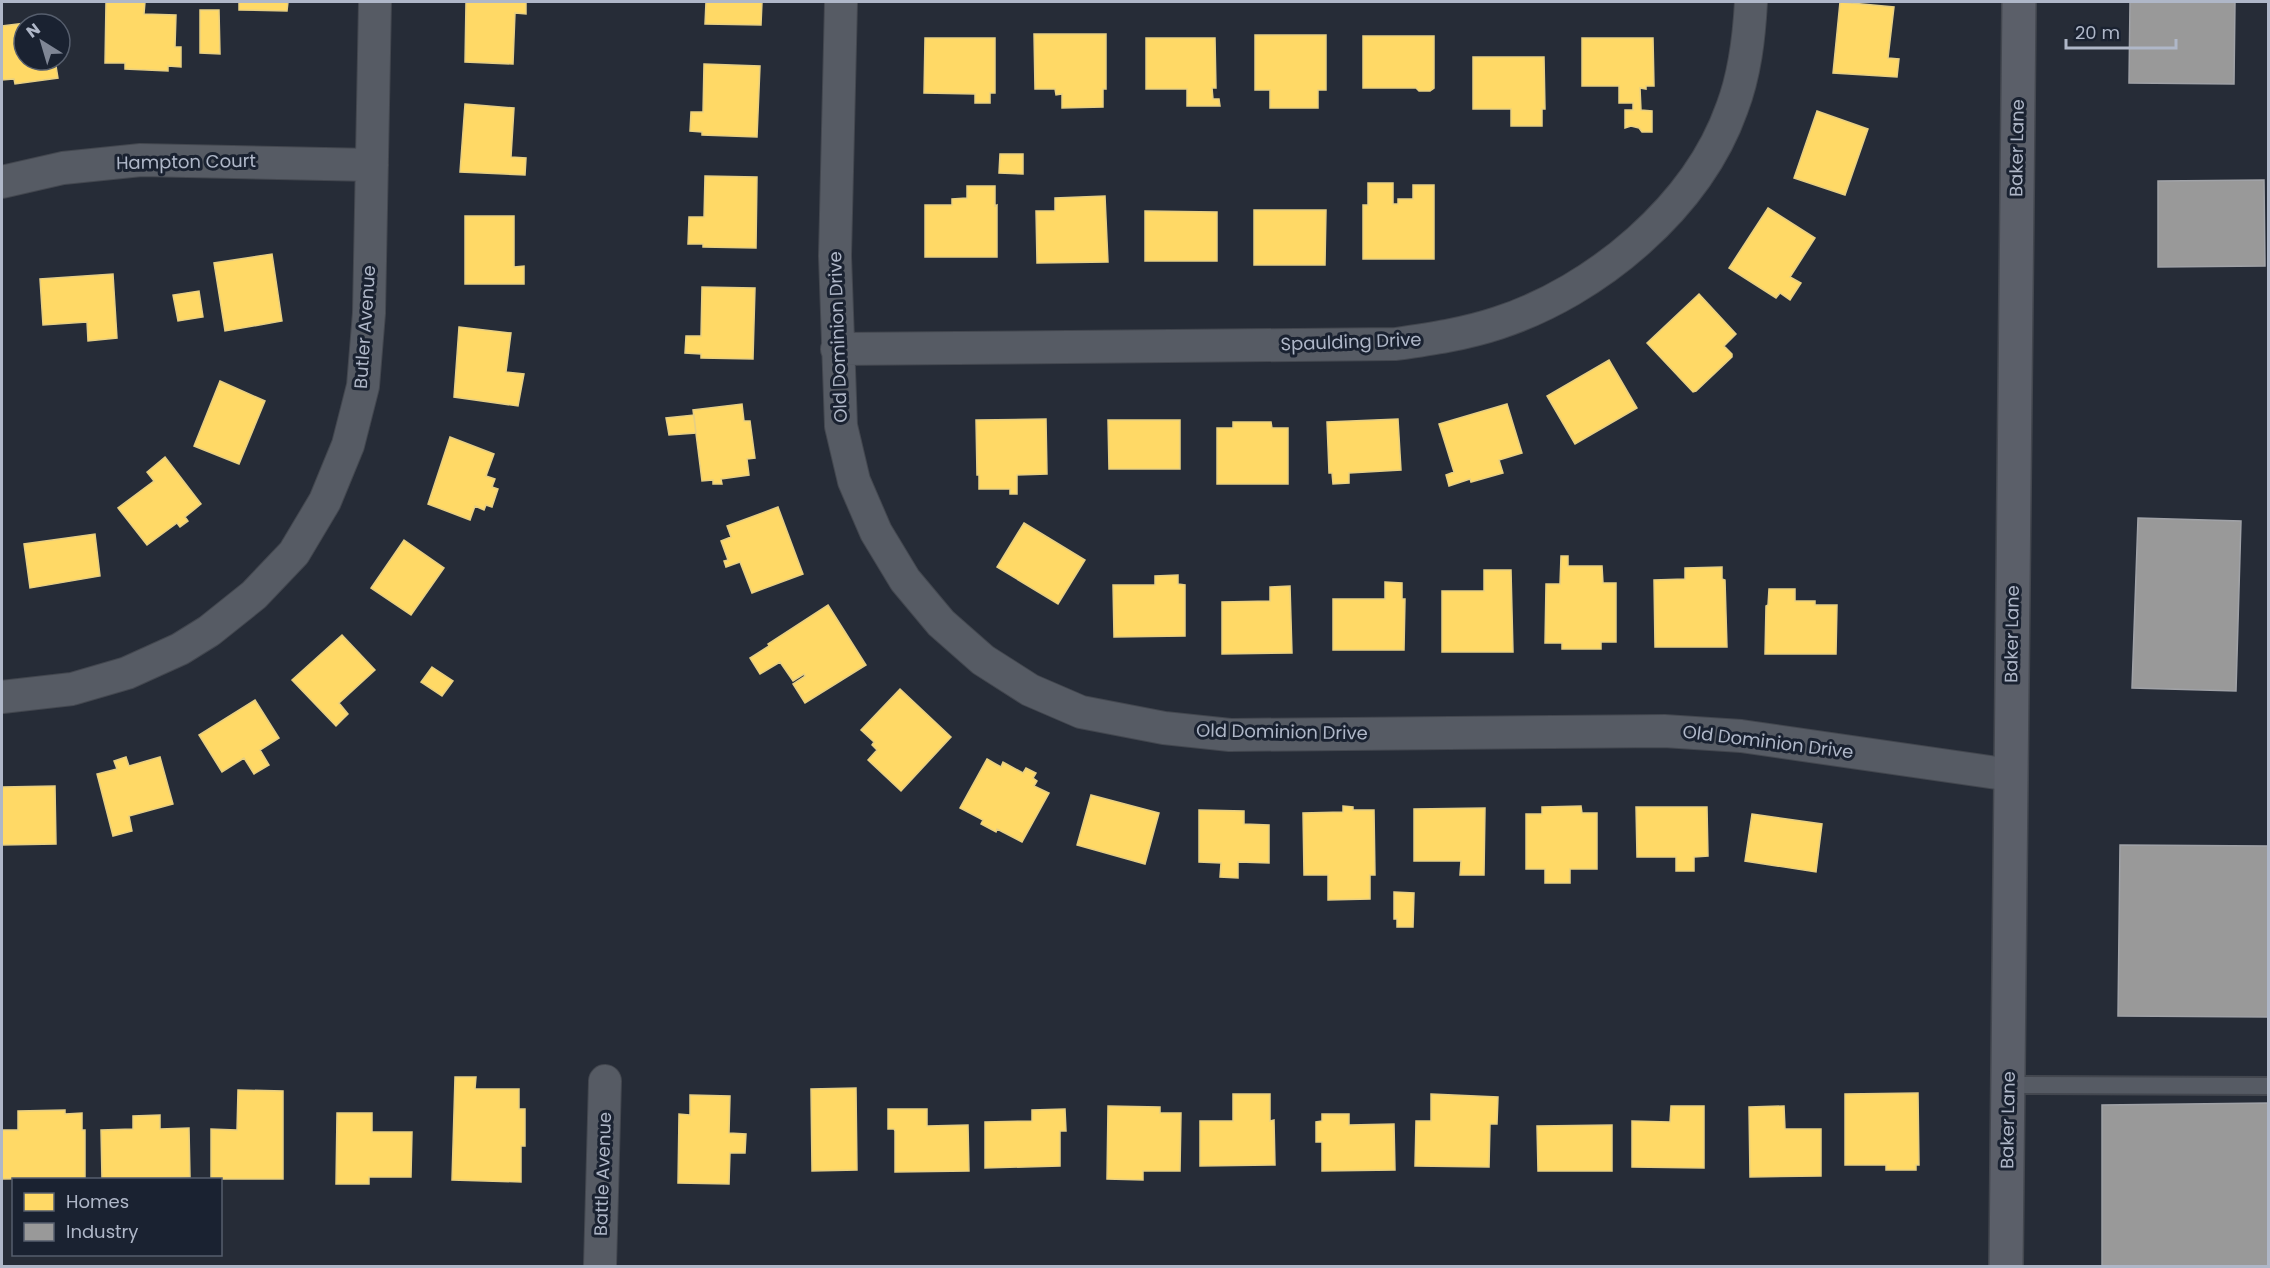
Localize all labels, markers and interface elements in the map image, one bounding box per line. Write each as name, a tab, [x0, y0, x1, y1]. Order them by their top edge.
north arrow	[12, 12, 72, 72]
scale bar	[2066, 12, 2176, 50]
text: N	[22, 18, 45, 43]
text: 20 m	[2075, 20, 2120, 45]
street label: Baker Lane	[2003, 99, 2030, 197]
street label: Hampton Court	[116, 148, 256, 175]
street label: Old Dominion Drive	[822, 251, 853, 423]
street label: Butler Avenue	[348, 264, 381, 390]
street label: Spaulding Drive	[1280, 327, 1422, 356]
street label: Baker Lane	[1998, 585, 2025, 683]
street label: Old Dominion Drive	[1196, 718, 1368, 745]
street label: Old Dominion Drive	[1681, 719, 1855, 764]
street label: Baker Lane	[1994, 1071, 2021, 1169]
street label: Battle Avenue	[588, 1111, 617, 1237]
legend	[12, 1178, 222, 1256]
text: Homes	[66, 1189, 129, 1214]
text: Industry	[66, 1219, 138, 1244]

